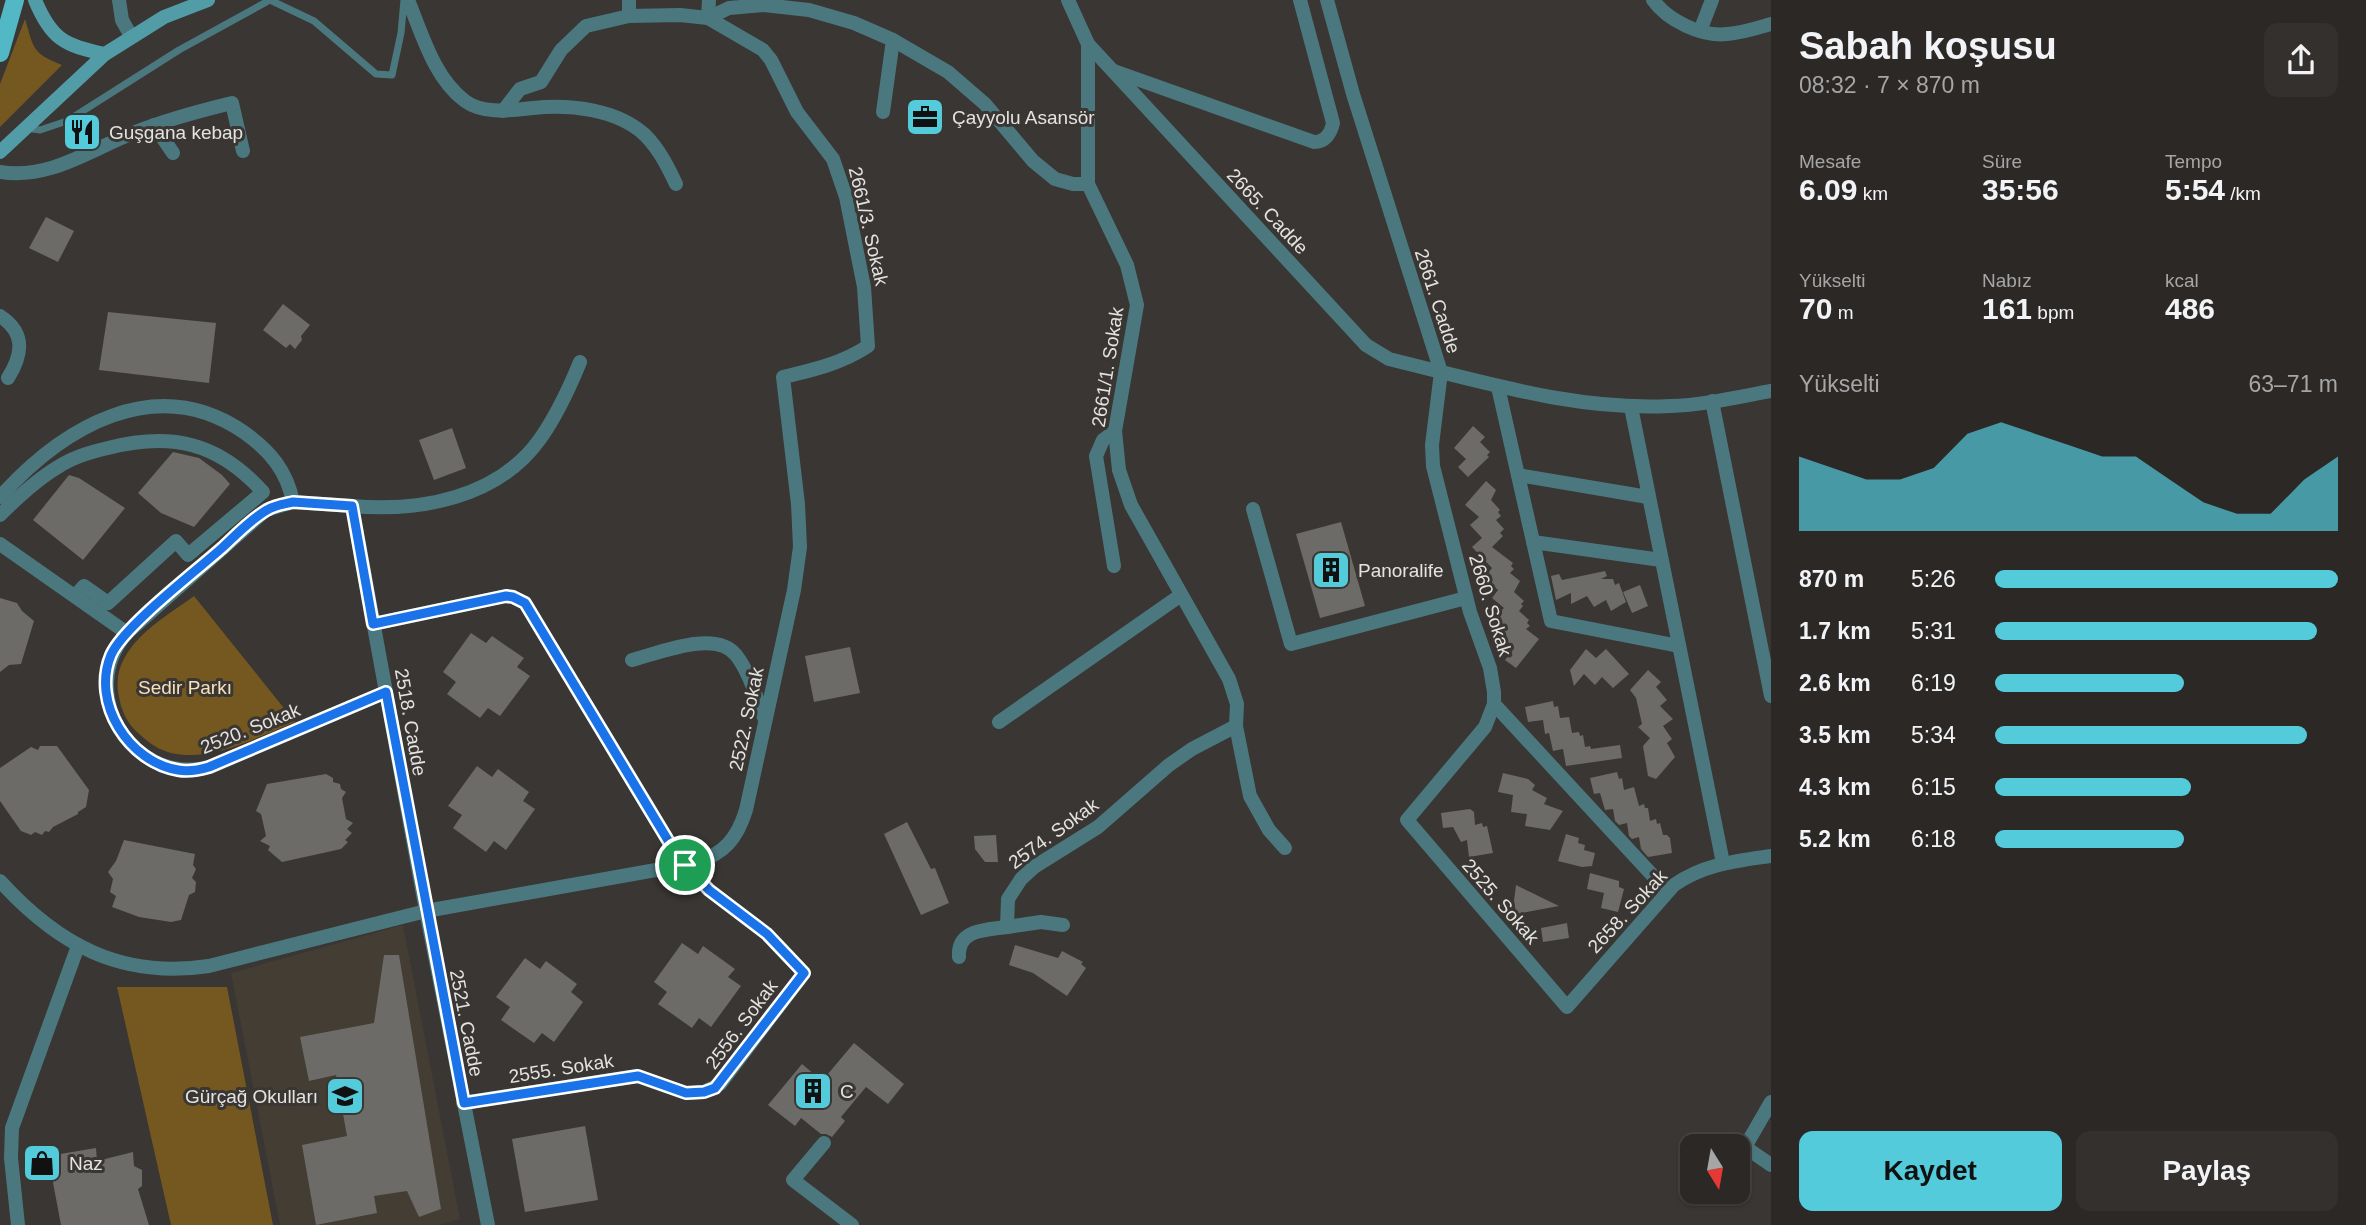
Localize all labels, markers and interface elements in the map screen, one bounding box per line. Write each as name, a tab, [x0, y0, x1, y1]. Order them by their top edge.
button: share	[2264, 23, 2338, 97]
text: Sabah koşusu	[1799, 25, 2057, 67]
text: 08:32 · 7 × 870 m	[1799, 72, 1980, 98]
office icon: Çayyolu Asansör	[904, 96, 946, 138]
place label: Çayyolu Asansör	[952, 107, 1095, 128]
restaurant icon: Guşgana kebap	[61, 111, 103, 153]
place label: Guşgana kebap	[109, 122, 243, 143]
text: Mesafe	[1799, 151, 1861, 172]
text: Süre	[1982, 151, 2022, 172]
text: Tempo	[2165, 151, 2222, 172]
street label: 2665. Cadde	[1223, 164, 1312, 258]
street label: 2661/3. Sokak	[845, 165, 893, 288]
text: 6.09	[1799, 173, 1857, 206]
text: 35:56	[1982, 173, 2059, 206]
text: 5:54	[2165, 173, 2225, 206]
text: km	[1857, 183, 1888, 204]
text: /km	[2225, 183, 2261, 204]
street label: 2661. Cadde	[1411, 246, 1464, 356]
text: Yükselti	[1799, 270, 1866, 291]
text: Nabız	[1982, 270, 2032, 291]
text: kcal	[2165, 270, 2199, 291]
text: 70	[1799, 292, 1832, 325]
text: 161	[1982, 292, 2032, 325]
text: 486	[2165, 292, 2215, 325]
text: m	[1832, 302, 1853, 323]
text: bpm	[2032, 302, 2074, 323]
street label: 2661/1. Sokak	[1088, 305, 1127, 429]
text: Yükselti	[1799, 371, 1880, 397]
text: 63–71 m	[2248, 371, 2338, 397]
building icon: Panoralife	[1310, 549, 1352, 591]
street label: 2660. Sokak	[1465, 552, 1516, 659]
place label: Panoralife	[1358, 560, 1444, 581]
text: 870 m	[1799, 566, 1864, 592]
text: 5:26	[1911, 566, 1956, 592]
text: 1.7 km	[1799, 618, 1871, 644]
text: 5:31	[1911, 618, 1956, 644]
street label: 2522. Sokak	[725, 665, 768, 773]
street label: 2518. Cadde	[391, 667, 430, 777]
text: 2.6 km	[1799, 670, 1871, 696]
text: 6:19	[1911, 670, 1956, 696]
park label: Sedir Parkı	[138, 677, 232, 698]
street label: 2520. Sokak	[197, 699, 304, 758]
text: 3.5 km	[1799, 722, 1871, 748]
text: 5:34	[1911, 722, 1956, 748]
text: 4.3 km	[1799, 774, 1871, 800]
text: 6:15	[1911, 774, 1956, 800]
street label: 2574. Sokak	[1004, 794, 1103, 873]
text: 5.2 km	[1799, 826, 1871, 852]
text: 6:18	[1911, 826, 1956, 852]
pin	[655, 835, 715, 895]
icon: arrive	[666, 846, 704, 884]
street label: 2525. Sokak	[1458, 855, 1544, 948]
street label: 2658. Sokak	[1584, 865, 1671, 957]
street label: 2521. Cadde	[446, 968, 487, 1079]
street label: 2556. Sokak	[701, 975, 782, 1073]
street label: 2555. Sokak	[507, 1050, 615, 1087]
building icon: C	[792, 1070, 834, 1112]
school or university icon: Gürçağ Okulları	[324, 1075, 366, 1117]
place label: C	[840, 1081, 854, 1102]
place label: Gürçağ Okulları	[185, 1086, 318, 1107]
button: Kaydet	[1799, 1131, 2062, 1211]
button: Paylaş	[2076, 1131, 2338, 1211]
north arrow	[1680, 1134, 1750, 1204]
map controls	[1680, 1134, 1750, 1204]
shop icon: Naz	[21, 1142, 63, 1184]
place label: Naz	[69, 1153, 103, 1174]

